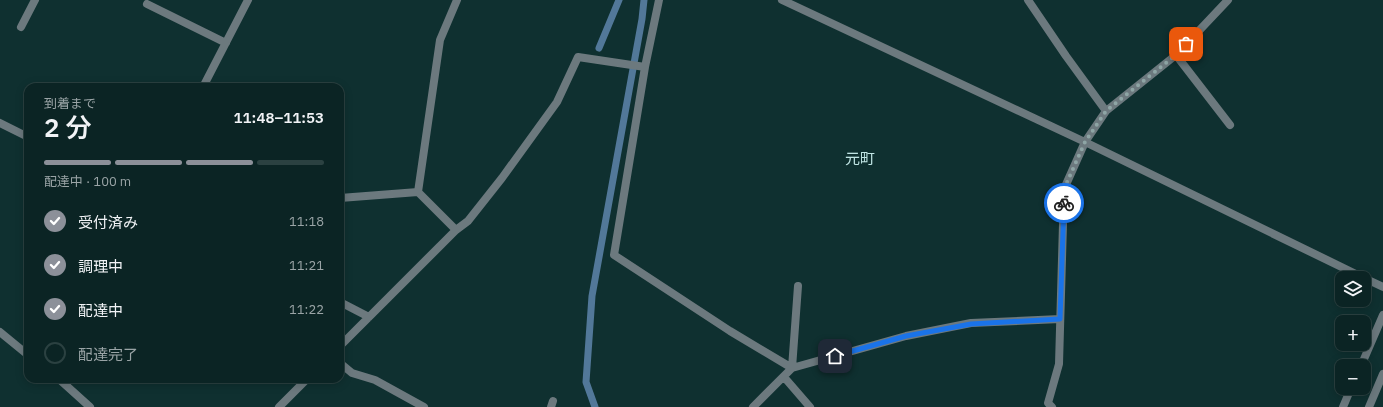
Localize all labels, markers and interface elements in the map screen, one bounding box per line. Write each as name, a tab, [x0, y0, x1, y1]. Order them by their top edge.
pin	[1169, 27, 1203, 61]
icon: bag	[1175, 33, 1197, 55]
text: 到着まで	[44, 95, 96, 112]
text: 11:48–11:53	[234, 108, 324, 127]
text: 2 分	[44, 110, 92, 144]
district label: 元町	[845, 149, 875, 168]
text: 配達中 · 100 m	[44, 173, 131, 190]
courier	[1044, 183, 1084, 223]
icon: bike	[1053, 192, 1075, 214]
icon: check	[44, 210, 66, 232]
text: 受付済み	[78, 213, 138, 232]
text: 11:18	[289, 213, 324, 230]
icon: check	[44, 254, 66, 276]
text: 調理中	[78, 257, 123, 276]
text: 11:21	[289, 257, 324, 274]
map controls	[1335, 271, 1371, 395]
button: layers	[1335, 271, 1371, 307]
icon: check	[44, 298, 66, 320]
text: 配達中	[78, 301, 123, 320]
text: 11:22	[289, 301, 324, 318]
button: +	[1335, 315, 1371, 351]
pin	[818, 339, 852, 373]
text: 配達完了	[78, 345, 138, 364]
icon: home	[824, 345, 846, 367]
button: −	[1335, 359, 1371, 395]

